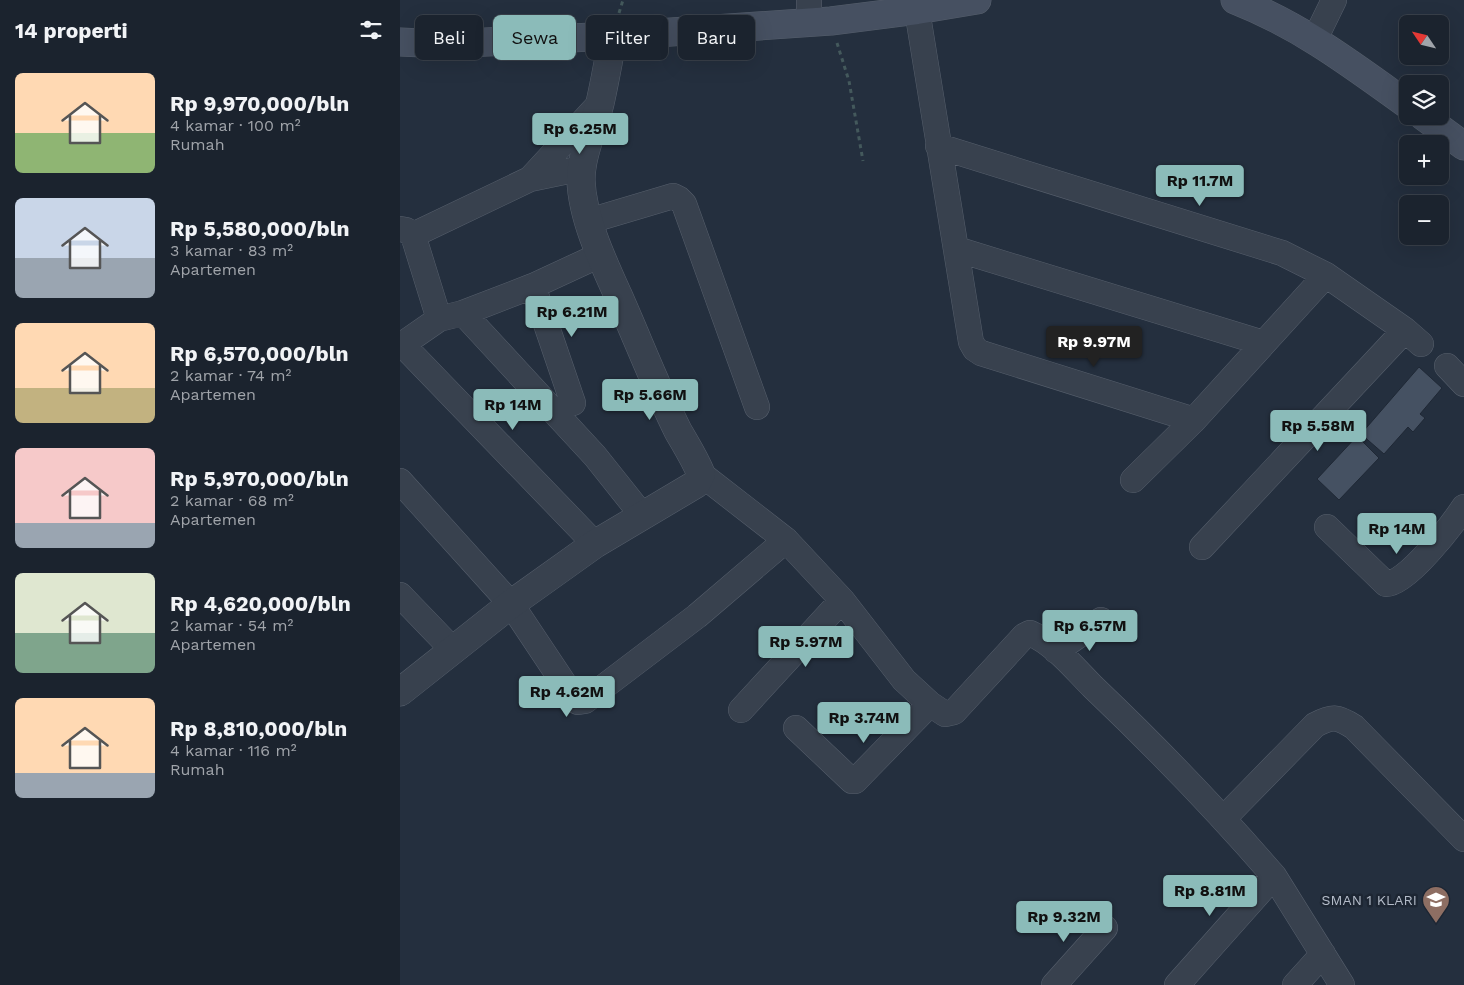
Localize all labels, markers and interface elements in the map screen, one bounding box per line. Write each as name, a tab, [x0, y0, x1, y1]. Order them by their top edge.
chip: Beli	[415, 15, 483, 60]
chip: Sewa	[493, 15, 576, 60]
chip: Filter	[586, 15, 668, 60]
chip: Baru	[678, 15, 755, 60]
north arrow	[1399, 15, 1449, 65]
map controls	[1399, 15, 1449, 245]
icon: filters	[357, 16, 385, 44]
text: 14 properti	[15, 18, 128, 43]
button: layers	[1399, 75, 1449, 125]
text: Rp 9,970,000/bln	[170, 91, 349, 116]
icon: home	[55, 93, 115, 153]
pin: Rp 6.25M	[528, 112, 632, 155]
text: 4 kamar · 100 m²	[170, 116, 301, 135]
text: Rp 6.25M	[543, 119, 617, 138]
text: Rumah	[170, 135, 225, 154]
button: +	[1399, 135, 1449, 185]
pin: Rp 11.7M	[1148, 164, 1252, 207]
text: Rp 11.7M	[1167, 171, 1233, 190]
button: −	[1399, 195, 1449, 245]
text: Rp 5,580,000/bln	[170, 216, 350, 241]
icon: home	[55, 218, 115, 278]
text: 3 kamar · 83 m²	[170, 241, 293, 260]
text: Apartemen	[170, 260, 256, 279]
pin: Rp 6.21M	[520, 296, 624, 338]
text: Rp 6.21M	[536, 302, 608, 321]
pin: Rp 9.97M	[1042, 326, 1146, 368]
text: Rp 9.97M	[1057, 332, 1131, 351]
text: Rp 6,570,000/bln	[170, 341, 349, 366]
icon: home	[55, 343, 115, 403]
text: 2 kamar · 74 m²	[170, 366, 291, 385]
pin: Rp 5.66M	[598, 378, 702, 421]
text: Apartemen	[170, 385, 256, 404]
text: Rp 5.66M	[613, 385, 687, 404]
pin: Rp 14M	[472, 388, 554, 431]
text: Rp 14M	[484, 395, 542, 414]
pin: Rp 5.58M	[1266, 410, 1370, 452]
text: Rp 5.58M	[1281, 416, 1355, 435]
text: Rp 5,970,000/bln	[170, 466, 349, 491]
icon: home	[55, 468, 115, 528]
text: 2 kamar · 68 m²	[170, 491, 294, 510]
text: Apartemen	[170, 510, 256, 529]
pin: Rp 14M	[1356, 512, 1438, 555]
text: Rp 14M	[1368, 519, 1426, 538]
text: Rp 4,620,000/bln	[170, 591, 351, 616]
icon: home	[55, 593, 115, 653]
pin: Rp 6.57M	[1038, 610, 1142, 652]
text: 2 kamar · 54 m²	[170, 616, 293, 635]
text: Rp 6.57M	[1053, 616, 1127, 635]
pin: Rp 5.97M	[754, 626, 858, 668]
text: Rp 5.97M	[769, 632, 843, 651]
text: Apartemen	[170, 635, 256, 654]
pin: Rp 4.62M	[515, 676, 619, 718]
text: Rp 4.62M	[530, 682, 604, 701]
pin: Rp 3.74M	[812, 702, 916, 744]
text: Rp 3.74M	[828, 708, 900, 727]
text: Rp 8,810,000/bln	[170, 716, 347, 741]
icon: home	[55, 718, 115, 778]
text: 4 kamar · 116 m²	[170, 741, 297, 760]
text: Rumah	[170, 760, 225, 779]
pin: Rp 8.81M	[1158, 874, 1262, 917]
text: Rp 8.81M	[1174, 881, 1246, 900]
school or university icon: SMAN 1 KLARI	[1421, 885, 1451, 924]
place label: SMAN 1 KLARI	[1322, 892, 1417, 908]
pin: Rp 9.32M	[1012, 900, 1116, 943]
text: Rp 9.32M	[1027, 907, 1101, 926]

